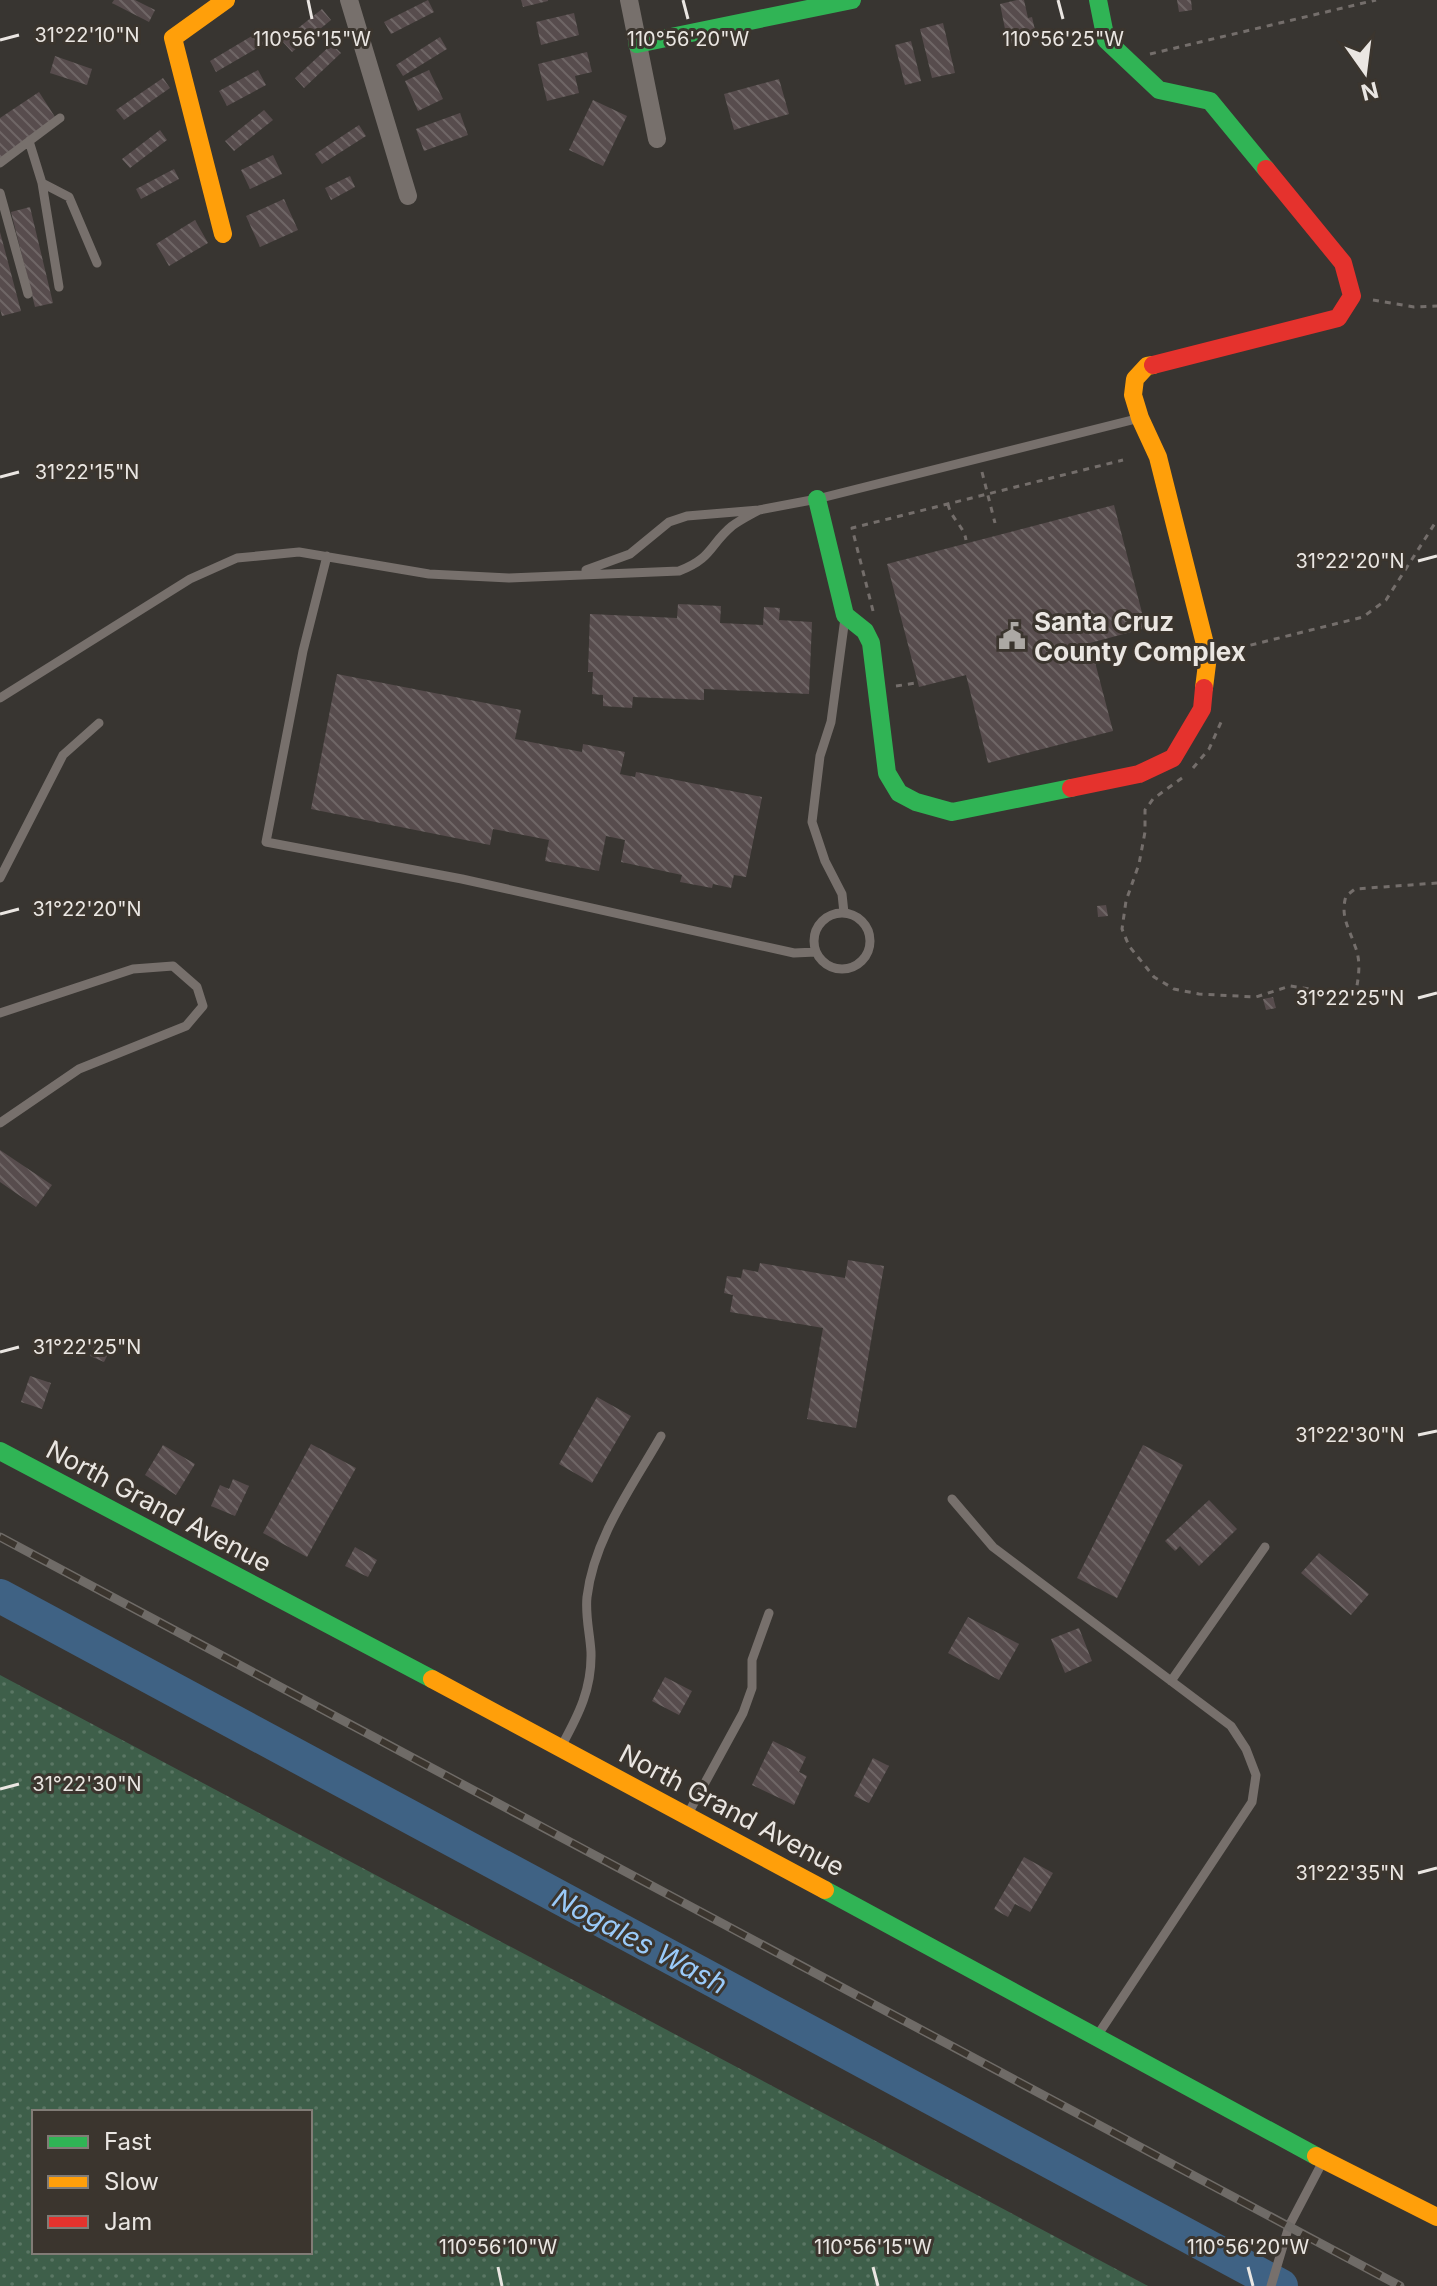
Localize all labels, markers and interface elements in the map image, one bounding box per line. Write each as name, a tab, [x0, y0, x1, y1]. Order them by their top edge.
text: 31°22'10"N	[34, 23, 140, 47]
text: 110°56'15"W	[253, 27, 371, 51]
text: 110°56'20"W	[627, 27, 749, 51]
text: 110°56'25"W	[1002, 27, 1124, 51]
north arrow	[1325, 32, 1405, 112]
text: N	[1359, 77, 1381, 106]
text: 31°22'15"N	[35, 460, 139, 484]
text: 31°22'20"N	[1295, 549, 1405, 573]
place label: Santa Cruz County Complex	[1034, 606, 1246, 667]
public building icon: Santa Cruz County Complex	[997, 621, 1027, 651]
text: 31°22'20"N	[32, 897, 142, 921]
text: 31°22'25"N	[1296, 986, 1404, 1010]
text: 31°22'25"N	[33, 1335, 141, 1359]
text: 31°22'30"N	[1295, 1423, 1405, 1447]
street label: North Grand Avenue	[41, 1434, 277, 1578]
street label: North Grand Avenue	[614, 1738, 850, 1882]
text: 31°22'30"N	[32, 1772, 142, 1796]
text: 31°22'35"N	[1296, 1861, 1404, 1885]
water label: Nogales Wash	[547, 1881, 733, 2001]
legend	[32, 2110, 312, 2254]
text: Fast	[104, 2127, 152, 2156]
text: Slow	[104, 2167, 159, 2196]
text: Jam	[104, 2207, 152, 2236]
text: 110°56'10"W	[439, 2235, 557, 2259]
text: 110°56'15"W	[814, 2235, 932, 2259]
text: 110°56'20"W	[1187, 2235, 1309, 2259]

